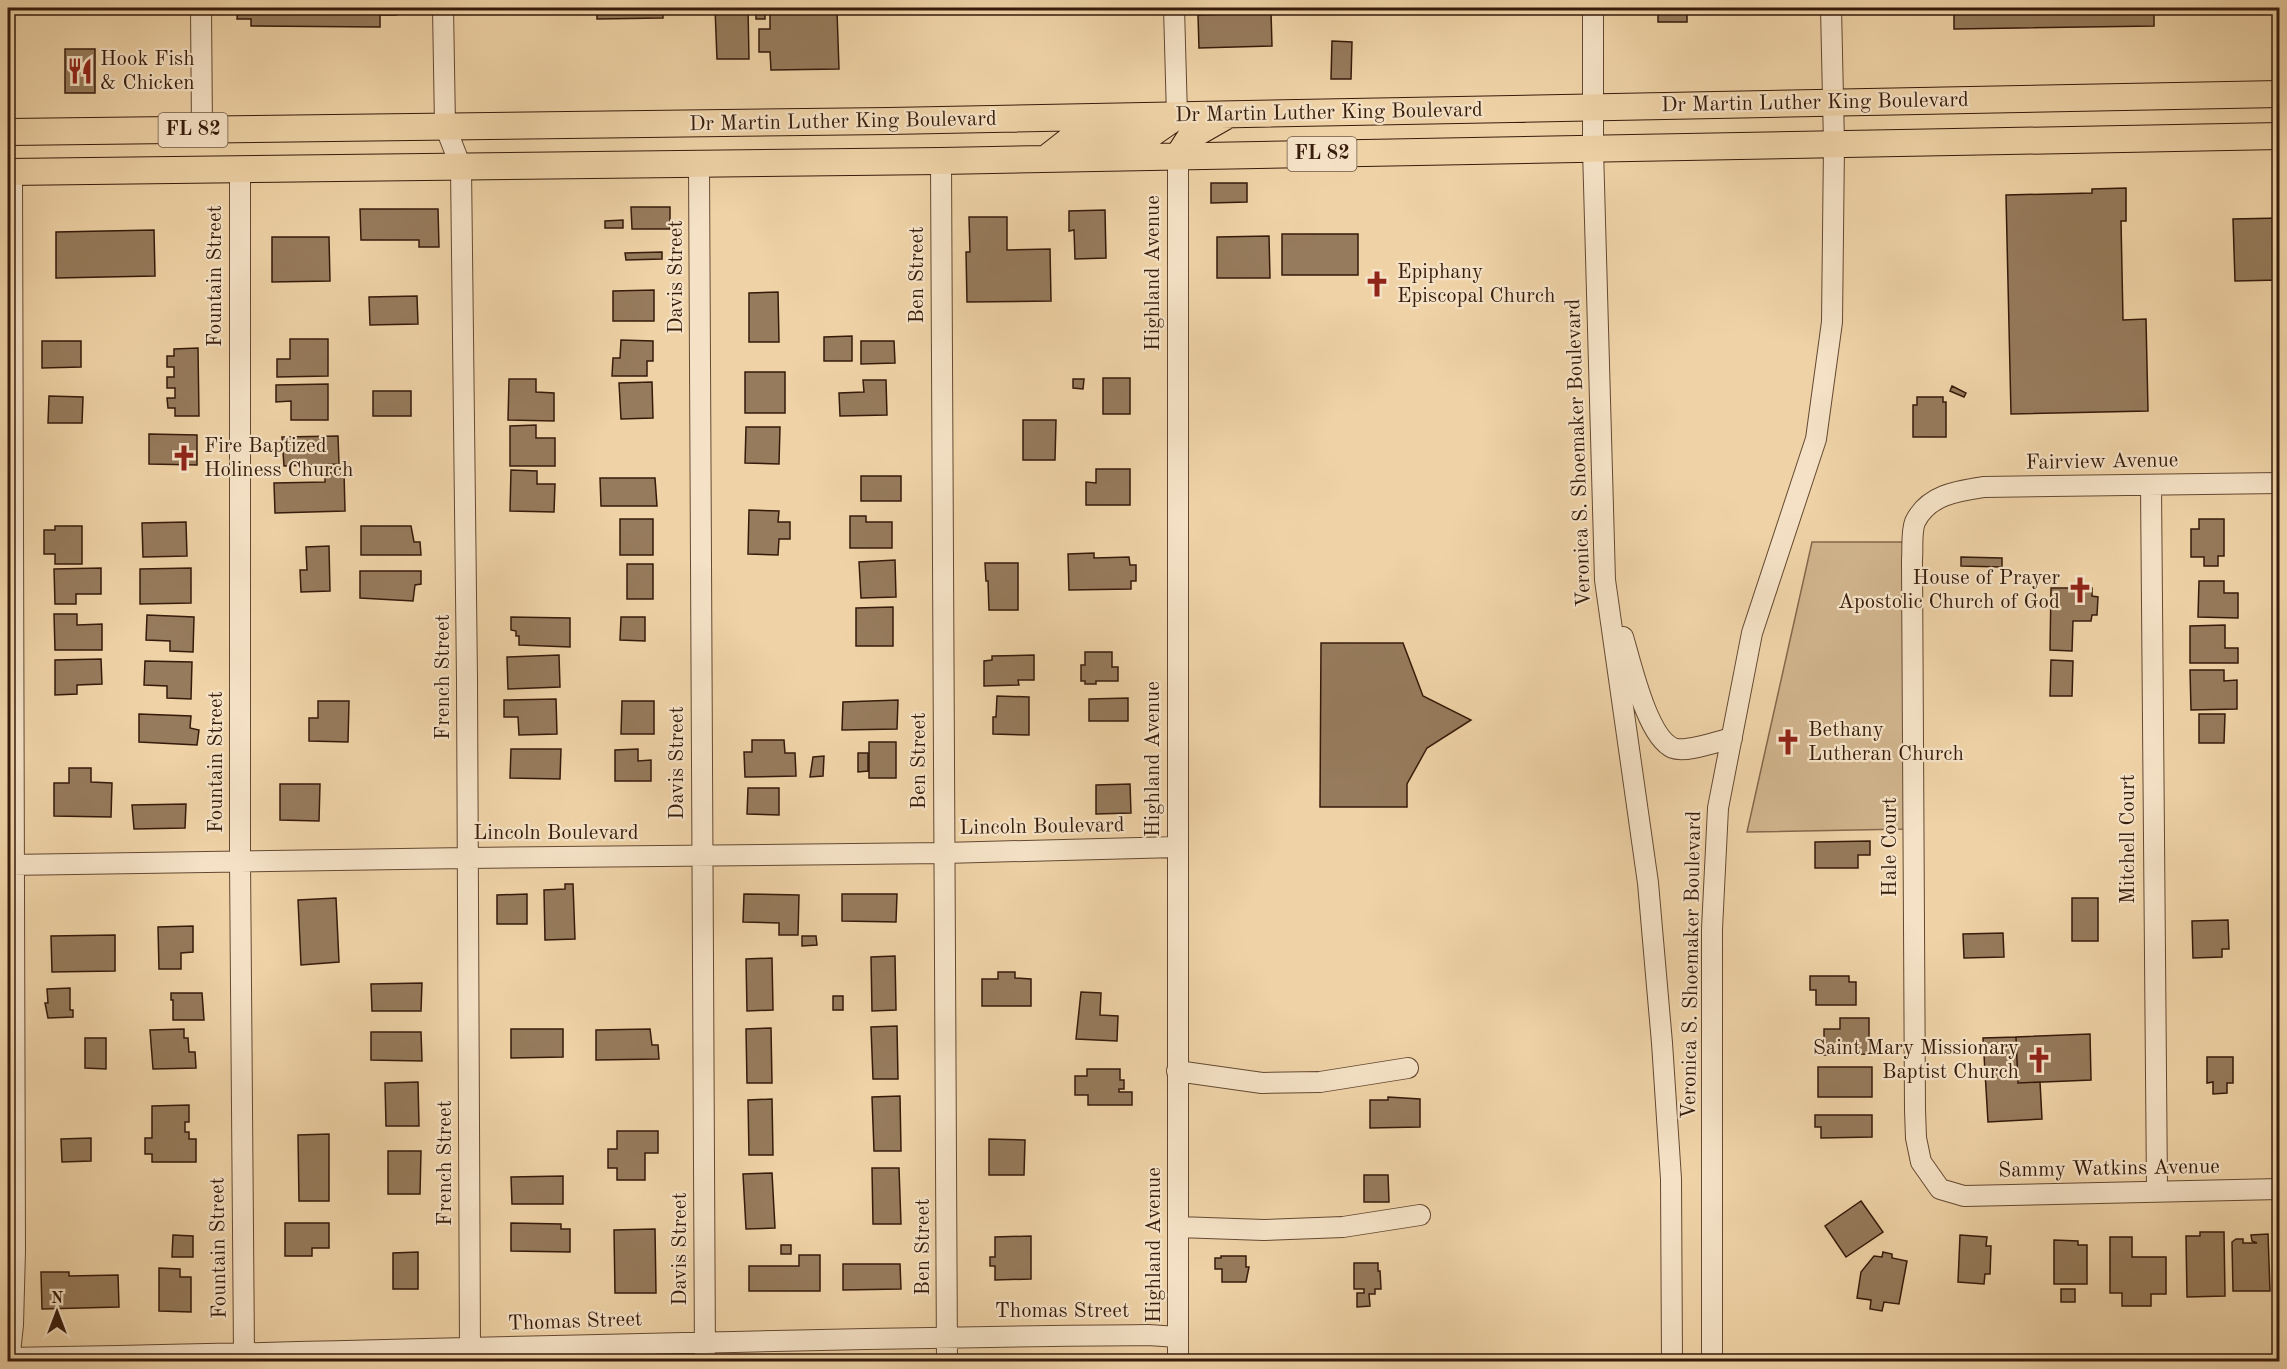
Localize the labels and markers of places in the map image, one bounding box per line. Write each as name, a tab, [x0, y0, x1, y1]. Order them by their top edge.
place label: Hook Fish & Chicken	[100, 49, 195, 94]
restaurant icon: Hook Fish & Chicken	[65, 56, 95, 86]
place label: Epiphany Episcopal Church	[1397, 262, 1555, 307]
church icon: Epiphany Episcopal Church	[1362, 269, 1392, 299]
place label: Fire Baptized Holiness Church	[204, 436, 353, 481]
church icon: Fire Baptized Holiness Church	[169, 443, 199, 473]
place label: House of Prayer Apostolic Church of God	[1838, 568, 2060, 613]
church icon: House of Prayer Apostolic Church of God	[2065, 575, 2095, 605]
place label: Bethany Lutheran Church	[1808, 720, 1964, 765]
church icon: Bethany Lutheran Church	[1773, 727, 1803, 757]
place label: Saint Mary Missionary Baptist Church	[1813, 1038, 2019, 1083]
church icon: Saint Mary Missionary Baptist Church	[2024, 1045, 2054, 1075]

